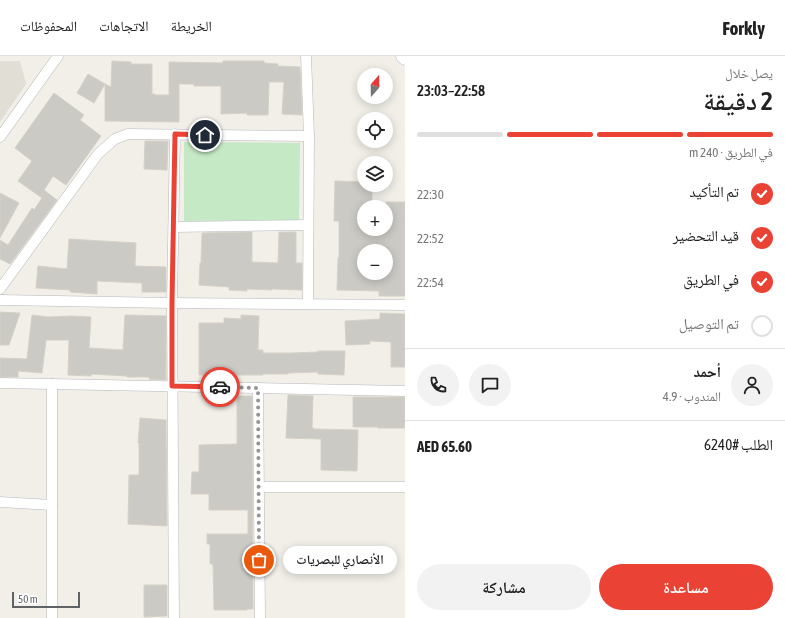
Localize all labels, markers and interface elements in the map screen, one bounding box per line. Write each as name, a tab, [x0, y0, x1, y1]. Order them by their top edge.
text: Forkly	[722, 17, 765, 39]
text: المحفوظات	[20, 18, 77, 34]
text: الاتجاهات	[99, 18, 149, 34]
text: الخريطة	[171, 18, 212, 34]
text: يصل خلال	[725, 66, 773, 81]
north arrow	[357, 68, 393, 104]
map controls	[357, 68, 393, 280]
text: 22:58–23:03	[417, 82, 485, 99]
text: 2 دقيقة	[703, 86, 773, 116]
button: locate	[357, 112, 393, 148]
pin	[188, 118, 222, 152]
icon: home	[194, 124, 216, 146]
text: في الطريق · 240 m	[689, 145, 773, 160]
button: layers	[357, 156, 393, 192]
text: تم التأكيد	[689, 183, 739, 200]
icon: check	[751, 183, 773, 205]
text: 22:30	[417, 187, 444, 202]
button: +	[357, 200, 393, 236]
text: قيد التحضير	[673, 227, 739, 244]
icon: check	[751, 227, 773, 249]
text: 22:52	[417, 231, 444, 246]
button: −	[357, 244, 393, 280]
text: في الطريق	[683, 271, 739, 288]
icon: check	[751, 271, 773, 293]
text: 22:54	[417, 275, 444, 290]
text: تم التوصيل	[679, 315, 739, 332]
text: أحمد	[694, 363, 721, 380]
button: phone	[417, 364, 459, 406]
button: chat	[469, 364, 511, 406]
button: person	[731, 364, 773, 406]
courier	[200, 367, 240, 407]
icon: car	[209, 376, 231, 398]
text: المندوب · 4.9	[663, 389, 721, 404]
text: الطلب #6240	[704, 436, 773, 453]
text: AED 65.60	[417, 438, 472, 455]
pin	[242, 543, 276, 577]
callout: الأنصاري للبصريات	[283, 546, 397, 574]
icon: bag	[248, 549, 270, 571]
text: الأنصاري للبصريات	[296, 552, 384, 567]
button: مشاركة	[417, 564, 591, 610]
button: مساعدة	[599, 564, 773, 610]
scale bar	[12, 590, 80, 609]
text: 50 m	[18, 593, 38, 605]

